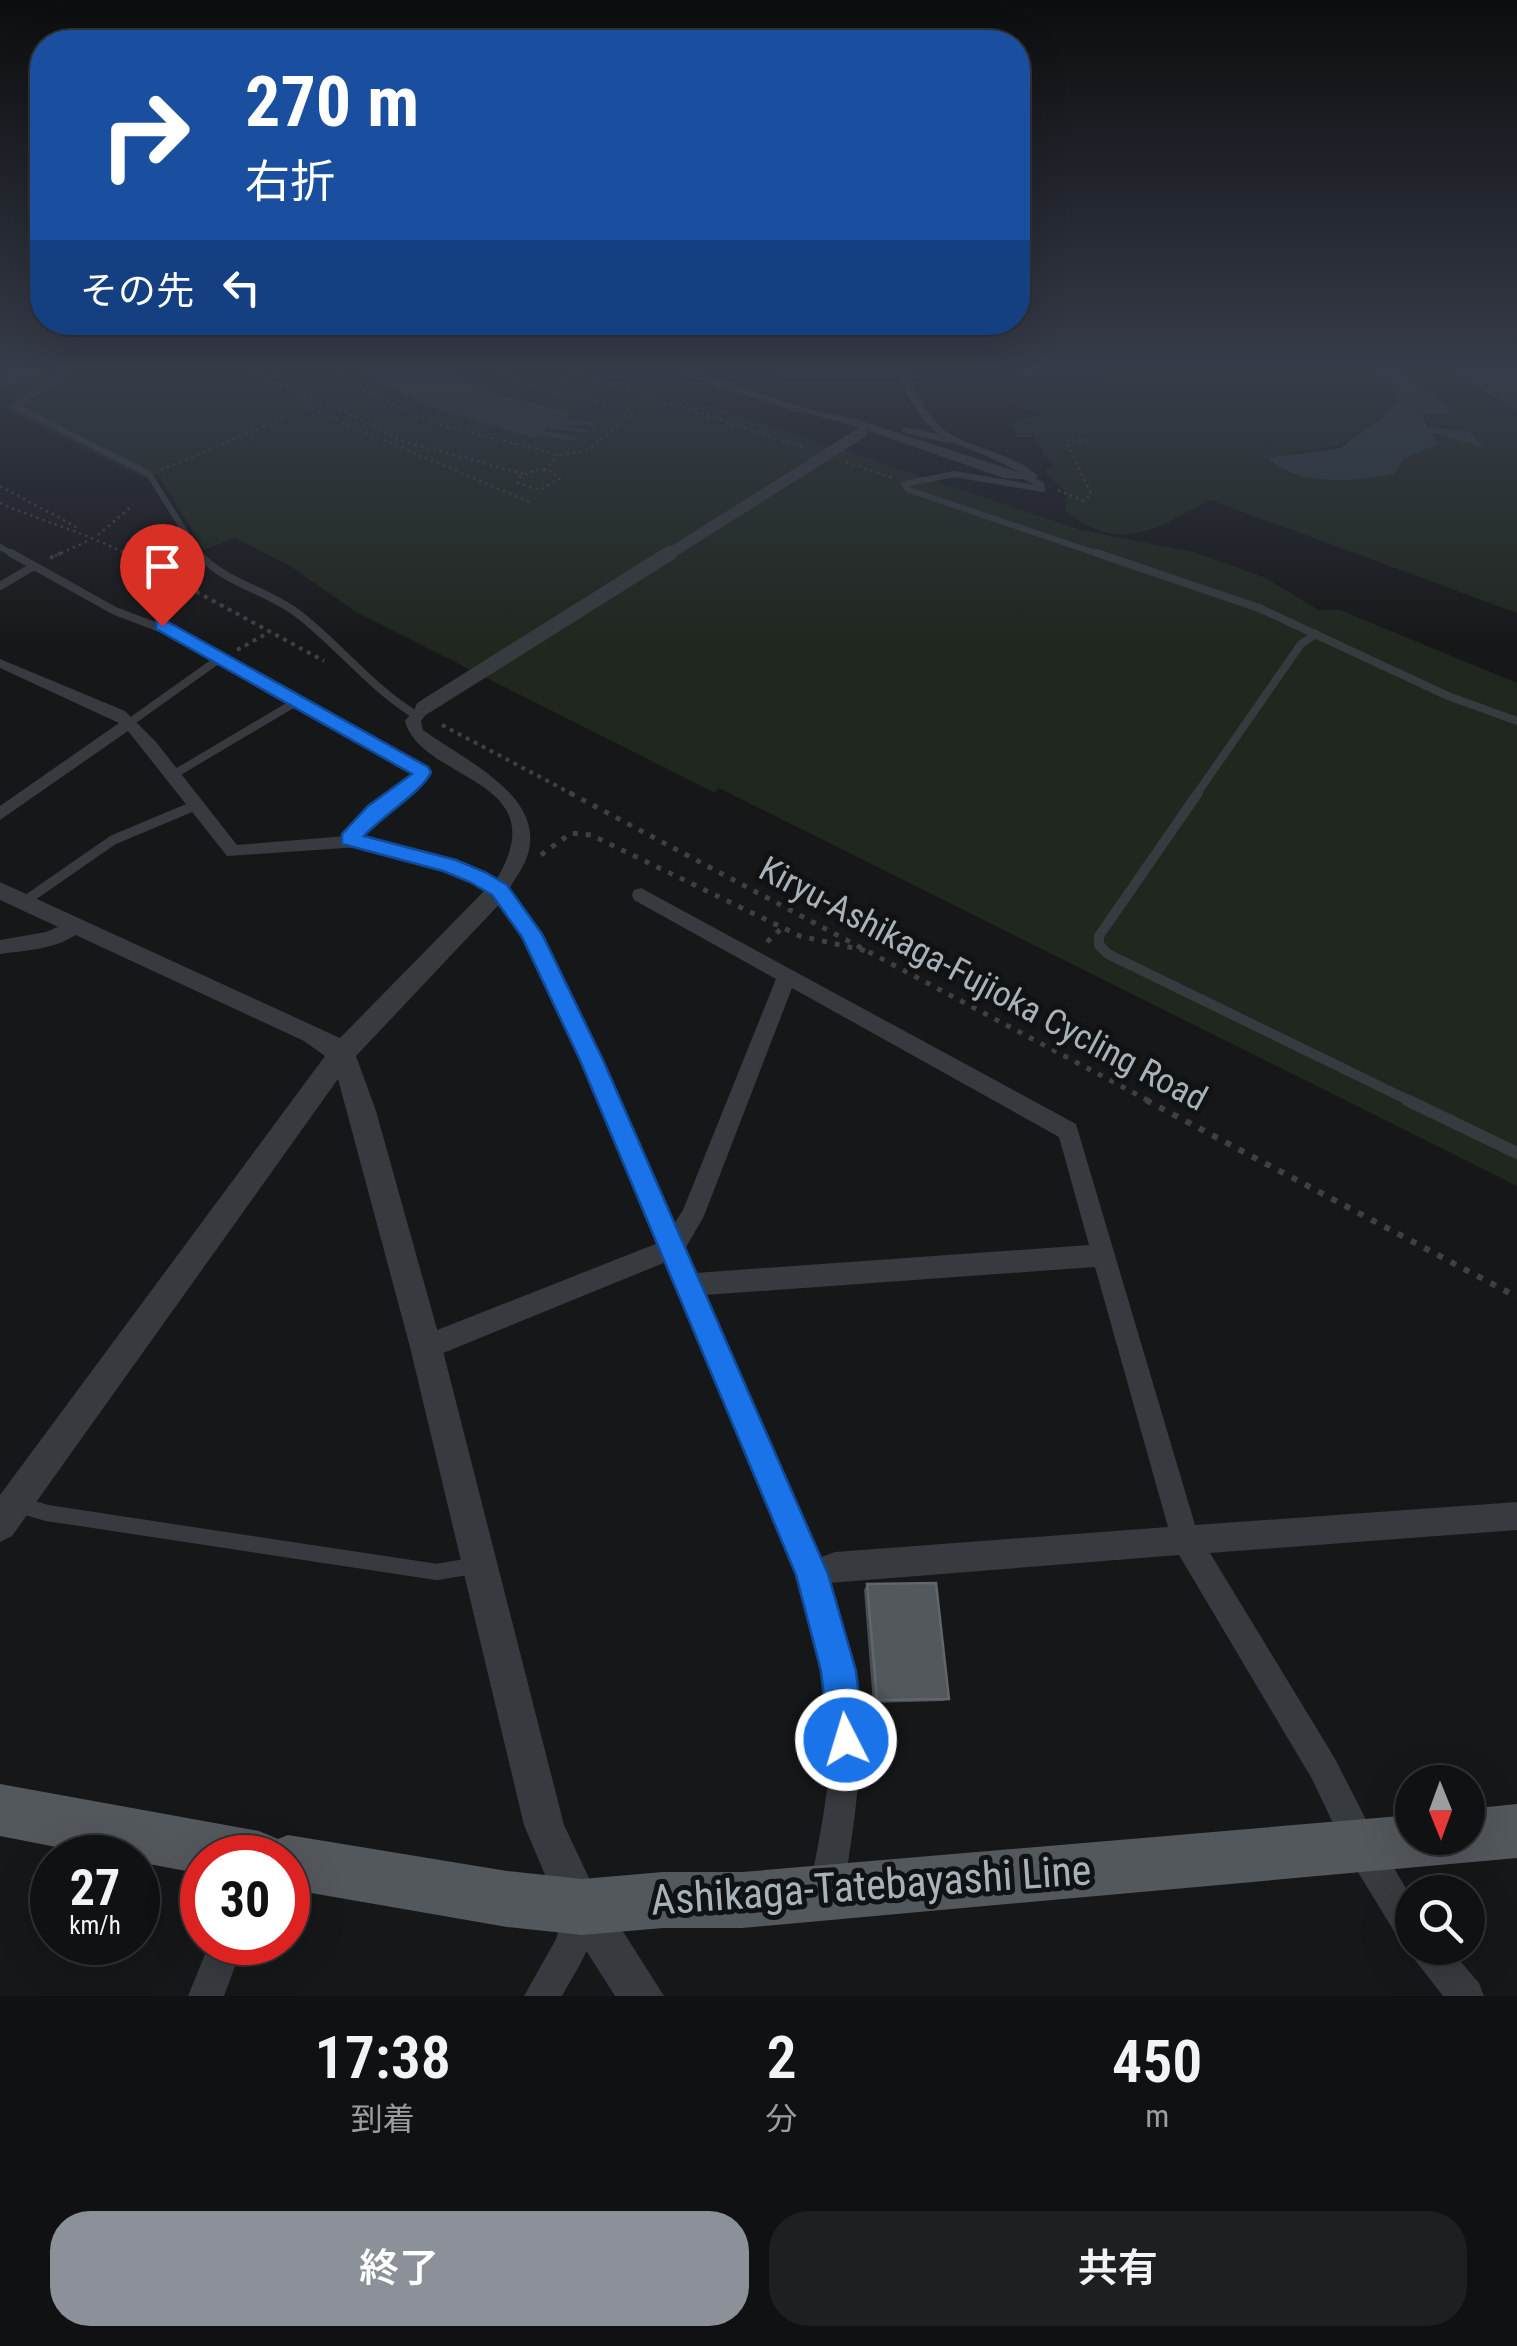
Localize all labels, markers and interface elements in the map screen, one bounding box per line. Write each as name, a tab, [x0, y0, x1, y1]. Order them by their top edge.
text: 270 m	[245, 61, 419, 143]
icon: right	[80, 70, 210, 200]
text: 右折	[245, 155, 335, 208]
icon: left	[214, 260, 269, 315]
text: その先	[80, 269, 194, 313]
pin	[120, 524, 205, 627]
icon: arrive	[135, 539, 190, 594]
street label: Kiryu-Ashikaga-Fujioka Cycling Road	[752, 848, 1214, 1120]
position arrow	[794, 1688, 898, 1792]
north arrow	[1395, 1765, 1485, 1855]
map controls	[1395, 1765, 1485, 1965]
speed limit sign: 30	[180, 1835, 310, 1965]
street label: Ashikaga-Tatebayashi Line	[649, 1845, 1093, 1925]
text: 27	[70, 1859, 120, 1917]
button: search	[1395, 1875, 1485, 1965]
text: km/h	[69, 1911, 121, 1940]
text: 17:38	[314, 2022, 451, 2093]
text: 2	[766, 2022, 797, 2093]
text: 450	[1112, 2026, 1203, 2097]
text: m	[1145, 2097, 1169, 2135]
text: 到着	[351, 2100, 415, 2138]
text: 分	[766, 2100, 798, 2138]
button: 終了	[50, 2211, 749, 2326]
button: 共有	[769, 2211, 1467, 2326]

